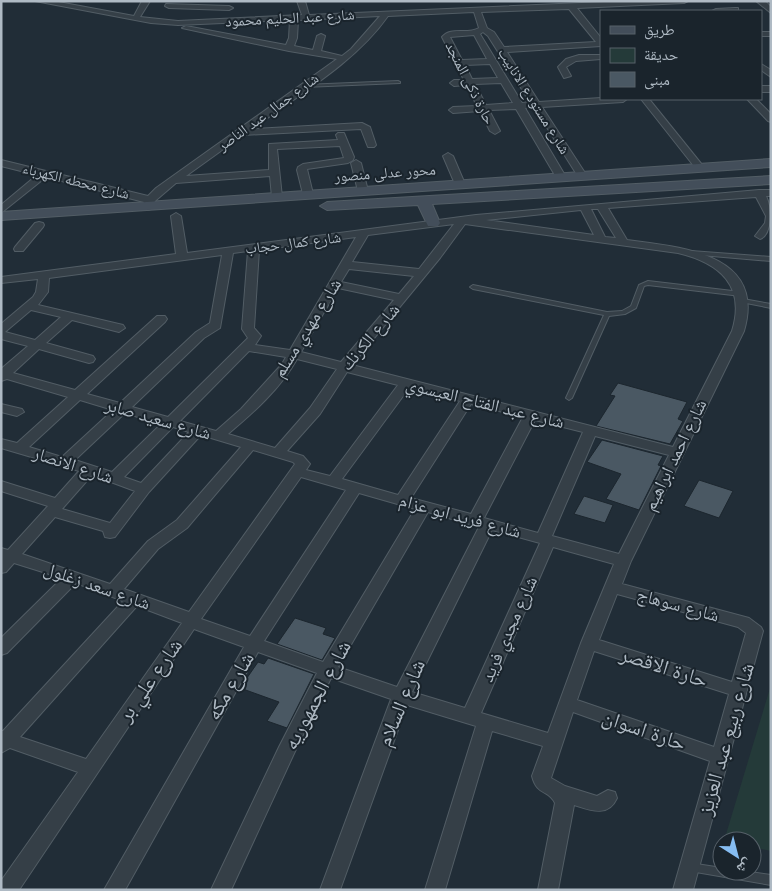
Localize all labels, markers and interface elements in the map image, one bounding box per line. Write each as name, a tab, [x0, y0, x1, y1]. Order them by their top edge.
street label: شارع عبد الحليم محمود	[225, 4, 355, 31]
legend	[600, 10, 762, 100]
text: طريق	[644, 19, 675, 40]
street label: حارة ذكى المنجد	[441, 38, 501, 128]
street label: شارع مستودع الانابيب	[493, 43, 576, 158]
text: حديقة	[644, 44, 679, 65]
street label: شارع جمال عبد الناصر	[212, 68, 323, 156]
text: مبنى	[644, 69, 670, 90]
street label: شارع محطه الكهرباء	[20, 157, 132, 204]
street label: محور عدلى منصور	[333, 158, 436, 187]
street label: شارع كمال حجاب	[244, 226, 342, 259]
street label: شارع مهدي مسلم	[266, 273, 349, 383]
street label: شارع الكرنك	[334, 298, 405, 376]
street label: شارع عبد الفتاح العيسوي	[403, 371, 567, 437]
street label: شارع سعيد صابر	[101, 391, 214, 446]
street label: شارع احمد ابراهيم	[637, 395, 712, 515]
street label: شارع الانصار	[29, 439, 117, 489]
street label: شارع فريد ابو عزام	[396, 487, 524, 544]
street label: شارع سعد زغلول	[40, 556, 154, 615]
street label: شارع مجدي فريد	[474, 572, 545, 687]
street label: شارع سوهاج	[634, 582, 722, 628]
street label: شارع علي بر	[110, 632, 191, 729]
street label: شارع الجمهوريه	[276, 635, 358, 755]
street label: حارة الاقصر	[616, 638, 712, 694]
street label: شارع مكه	[198, 646, 261, 725]
street label: شارع السلام	[369, 655, 432, 751]
street label: شارع ربيع عبد العزيز	[690, 659, 761, 819]
street label: حارة اسوان	[598, 702, 690, 757]
north arrow	[712, 831, 762, 881]
text: ش	[733, 854, 757, 879]

